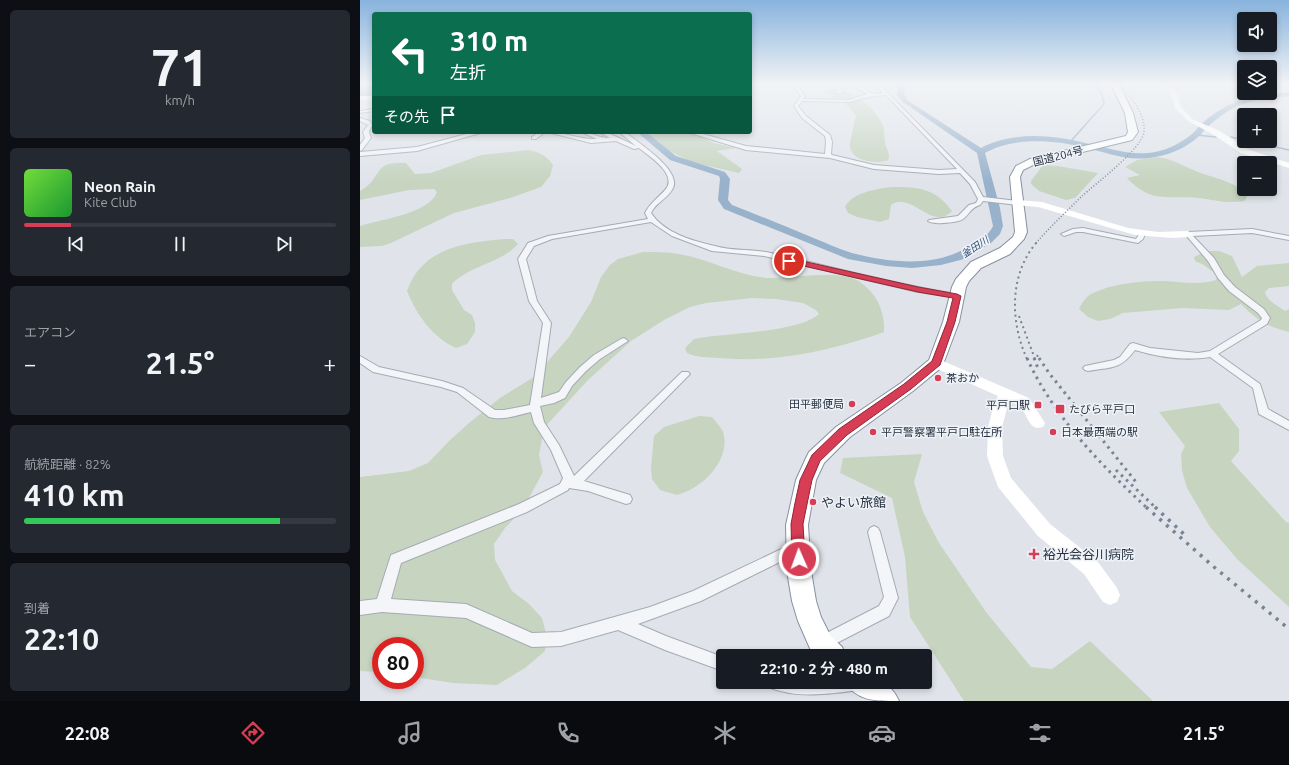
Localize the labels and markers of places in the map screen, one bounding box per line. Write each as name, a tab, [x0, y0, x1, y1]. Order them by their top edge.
pin	[772, 244, 806, 278]
place label: 茶おか	[946, 372, 979, 384]
marker: 茶おか	[933, 373, 943, 383]
place label: 田平郵便局	[789, 398, 844, 410]
marker: 田平郵便局	[847, 399, 857, 409]
place label: 平戸口駅	[986, 399, 1030, 411]
marker: 平戸口駅	[1033, 400, 1043, 410]
marker: たびら平戸口	[1054, 403, 1066, 415]
place label: たびら平戸口	[1069, 403, 1135, 415]
place label: 平戸警察署平戸口駐在所	[881, 426, 1003, 438]
place label: 日本最西端の駅	[1061, 426, 1138, 438]
marker: 平戸警察署平戸口駐在所	[868, 427, 878, 437]
marker: 日本最西端の駅	[1048, 427, 1058, 437]
place label: やよい旅館	[821, 495, 886, 509]
marker: やよい旅館	[808, 497, 818, 507]
place label: 裕光会谷川病院	[1043, 547, 1134, 561]
marker: 裕光会谷川病院	[1028, 548, 1040, 560]

